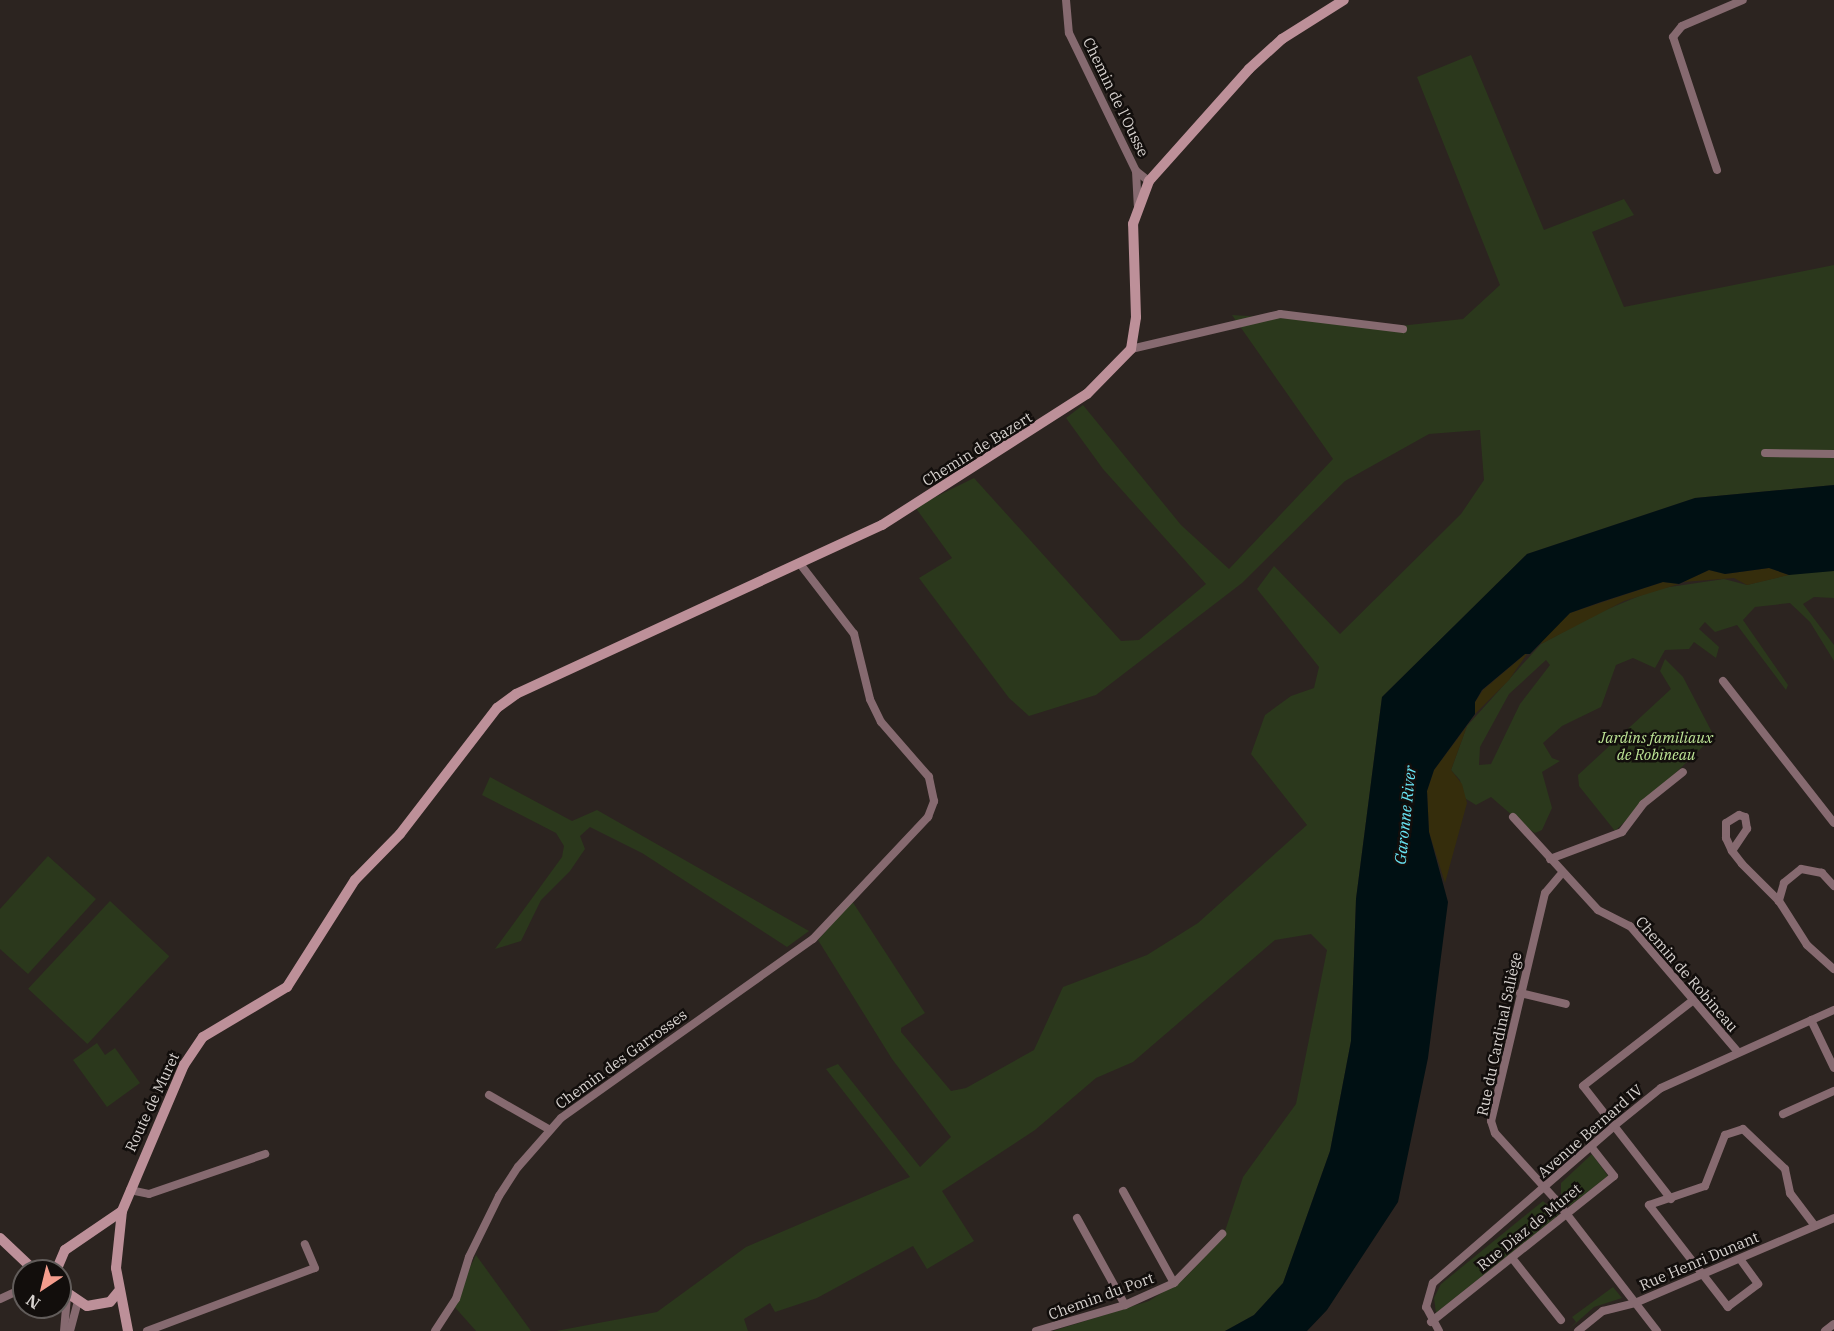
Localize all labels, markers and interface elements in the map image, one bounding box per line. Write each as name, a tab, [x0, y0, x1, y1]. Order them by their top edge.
street label: Chemin de l'Ousse	[1079, 34, 1153, 160]
street label: Chemin de Bazert	[919, 408, 1035, 490]
park label: Jardins familiaux de Robineau	[1599, 728, 1713, 763]
water label: Garonne River	[1390, 765, 1420, 865]
street label: Chemin de Robineau	[1632, 913, 1742, 1035]
street label: Rue du Cardinal Saliège	[1473, 950, 1525, 1118]
street label: Chemin des Garrosses	[552, 1005, 690, 1113]
street label: Route de Muret	[121, 1050, 183, 1154]
street label: Avenue Bernard IV	[1534, 1081, 1646, 1181]
street label: Rue Diaz de Muret	[1473, 1180, 1585, 1274]
street label: Rue Henri Dunant	[1637, 1228, 1761, 1294]
north arrow	[12, 1259, 72, 1319]
street label: Chemin du Port	[1046, 1269, 1156, 1323]
text: N	[22, 1290, 44, 1314]

